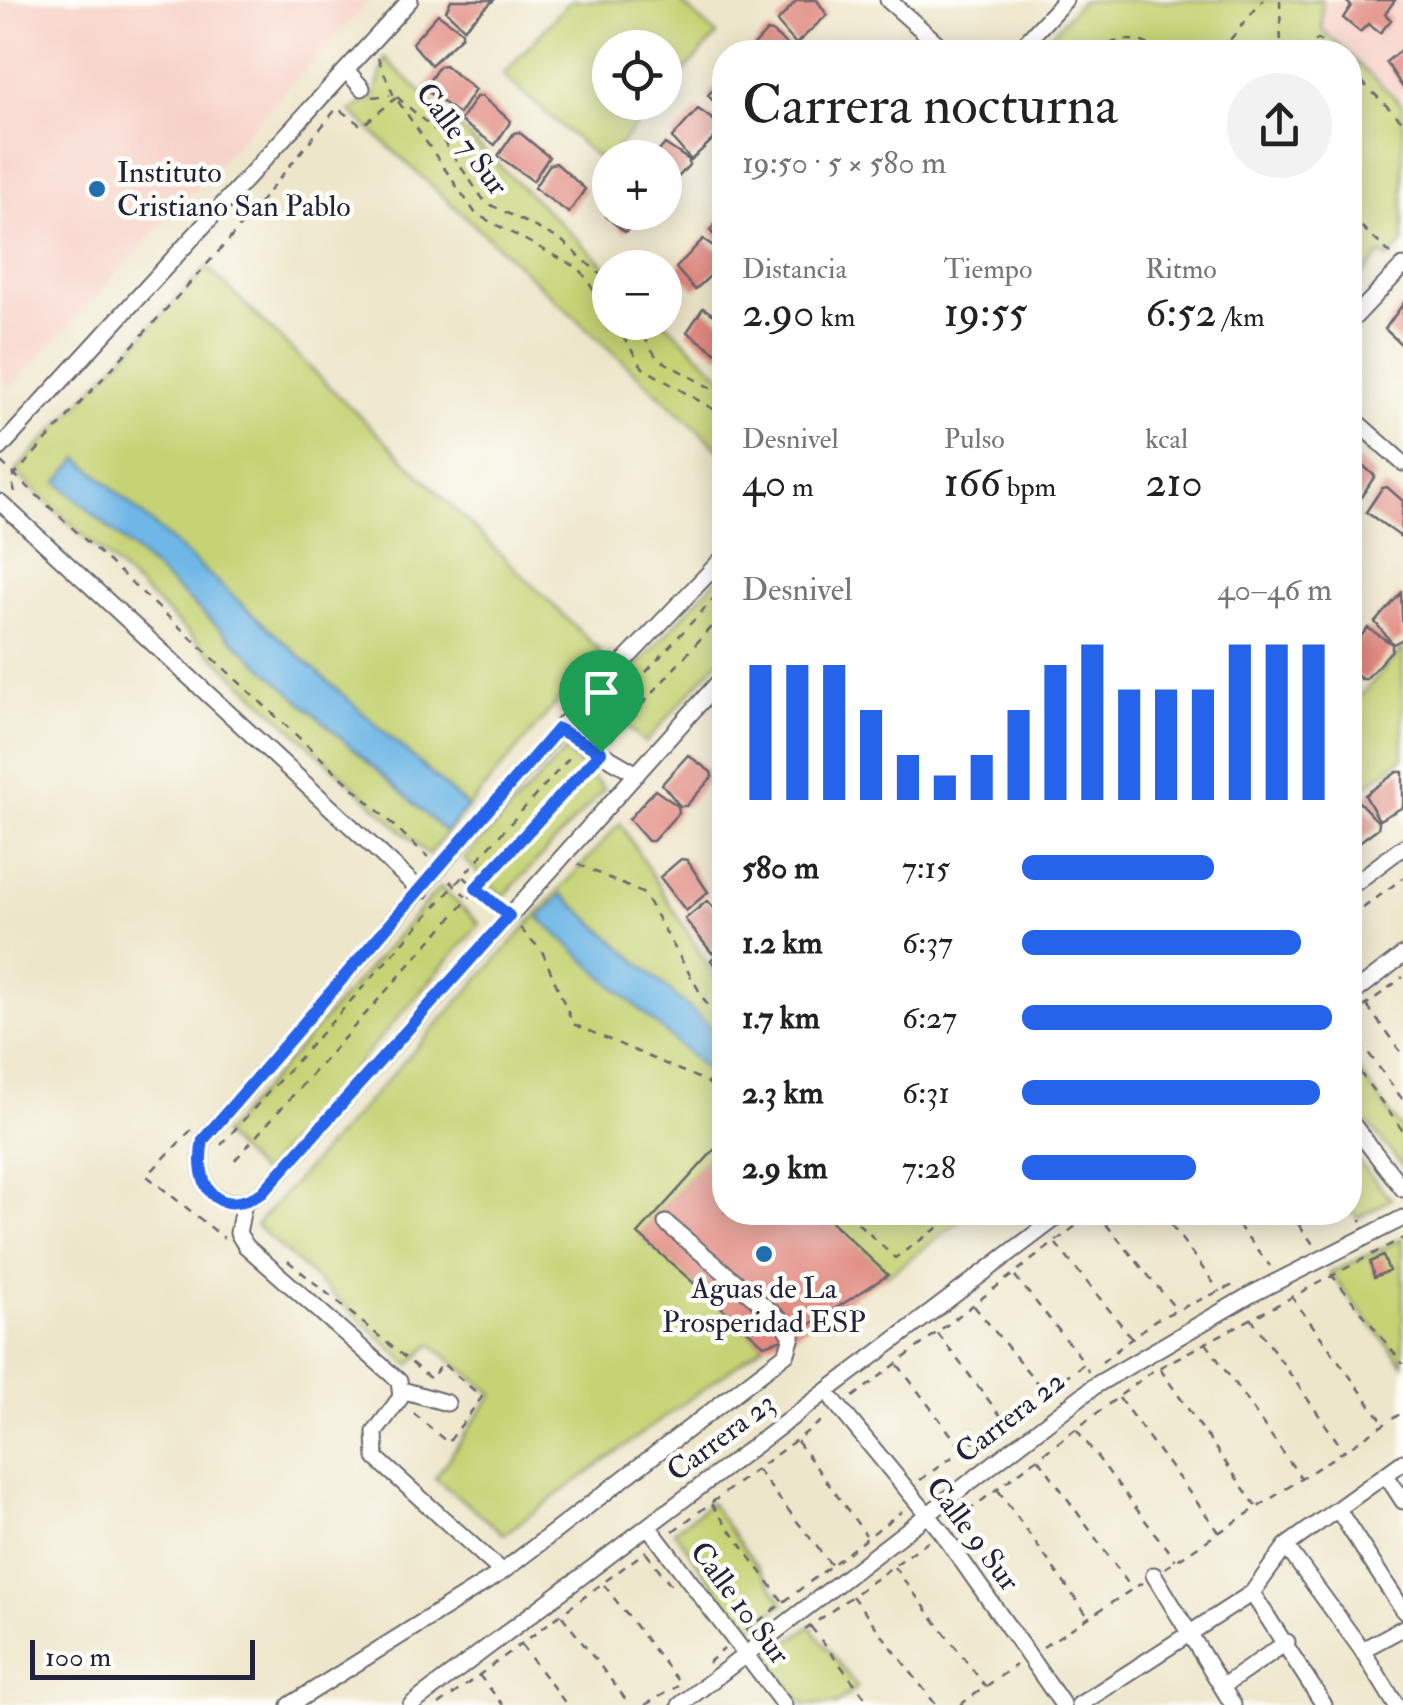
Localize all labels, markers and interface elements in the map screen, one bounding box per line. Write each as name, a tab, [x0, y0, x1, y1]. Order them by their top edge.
map controls	[592, 30, 682, 340]
button: locate	[592, 30, 682, 120]
text: Carrera nocturna	[742, 71, 1118, 140]
button: share	[1227, 73, 1332, 178]
street label: Calle 7 Sur	[408, 75, 516, 203]
button: +	[592, 140, 682, 230]
text: 19:50 · 5 × 580 m	[742, 143, 946, 183]
place label: Instituto Cristiano San Pablo	[117, 154, 351, 225]
marker: Instituto Cristiano San Pablo	[86, 178, 108, 200]
button: −	[592, 250, 682, 340]
text: Distancia	[742, 252, 847, 287]
text: Tiempo	[944, 252, 1032, 287]
text: Ritmo	[1145, 252, 1217, 287]
text: 2.90	[742, 287, 815, 339]
text: 19:55	[944, 287, 1027, 339]
text: 6:52	[1145, 287, 1216, 339]
text: km	[815, 300, 855, 335]
text: /km	[1216, 300, 1265, 335]
text: Desnivel	[742, 422, 839, 457]
text: Pulso	[944, 422, 1005, 457]
text: kcal	[1145, 422, 1188, 457]
text: 40	[742, 457, 786, 509]
text: 166	[944, 457, 1001, 509]
text: 210	[1145, 457, 1203, 509]
text: m	[786, 470, 814, 505]
text: bpm	[1001, 470, 1056, 505]
text: Desnivel	[742, 570, 852, 610]
text: 40–46 m	[1217, 570, 1332, 610]
pin	[559, 650, 644, 753]
icon: arrive	[574, 665, 629, 720]
text: 580 m	[742, 848, 819, 888]
text: 7:15	[902, 848, 950, 888]
text: 1.2 km	[742, 923, 823, 963]
text: 6:37	[902, 923, 953, 963]
text: 1.7 km	[742, 998, 820, 1038]
text: 6:27	[902, 998, 957, 1038]
text: 2.3 km	[742, 1073, 824, 1113]
text: 6:31	[902, 1073, 950, 1113]
text: 2.9 km	[742, 1148, 828, 1188]
text: 7:28	[902, 1148, 956, 1188]
marker: Aguas de La Prosperidad ESP	[753, 1243, 775, 1265]
place label: Aguas de La Prosperidad ESP	[662, 1270, 866, 1341]
street label: Carrera 22	[948, 1363, 1072, 1471]
street label: Carrera 23	[660, 1384, 782, 1490]
street label: Calle 9 Sur	[918, 1470, 1028, 1598]
street label: Calle 10 Sur	[682, 1534, 798, 1672]
scale bar	[30, 1635, 255, 1680]
text: 100 m	[45, 1640, 111, 1675]

